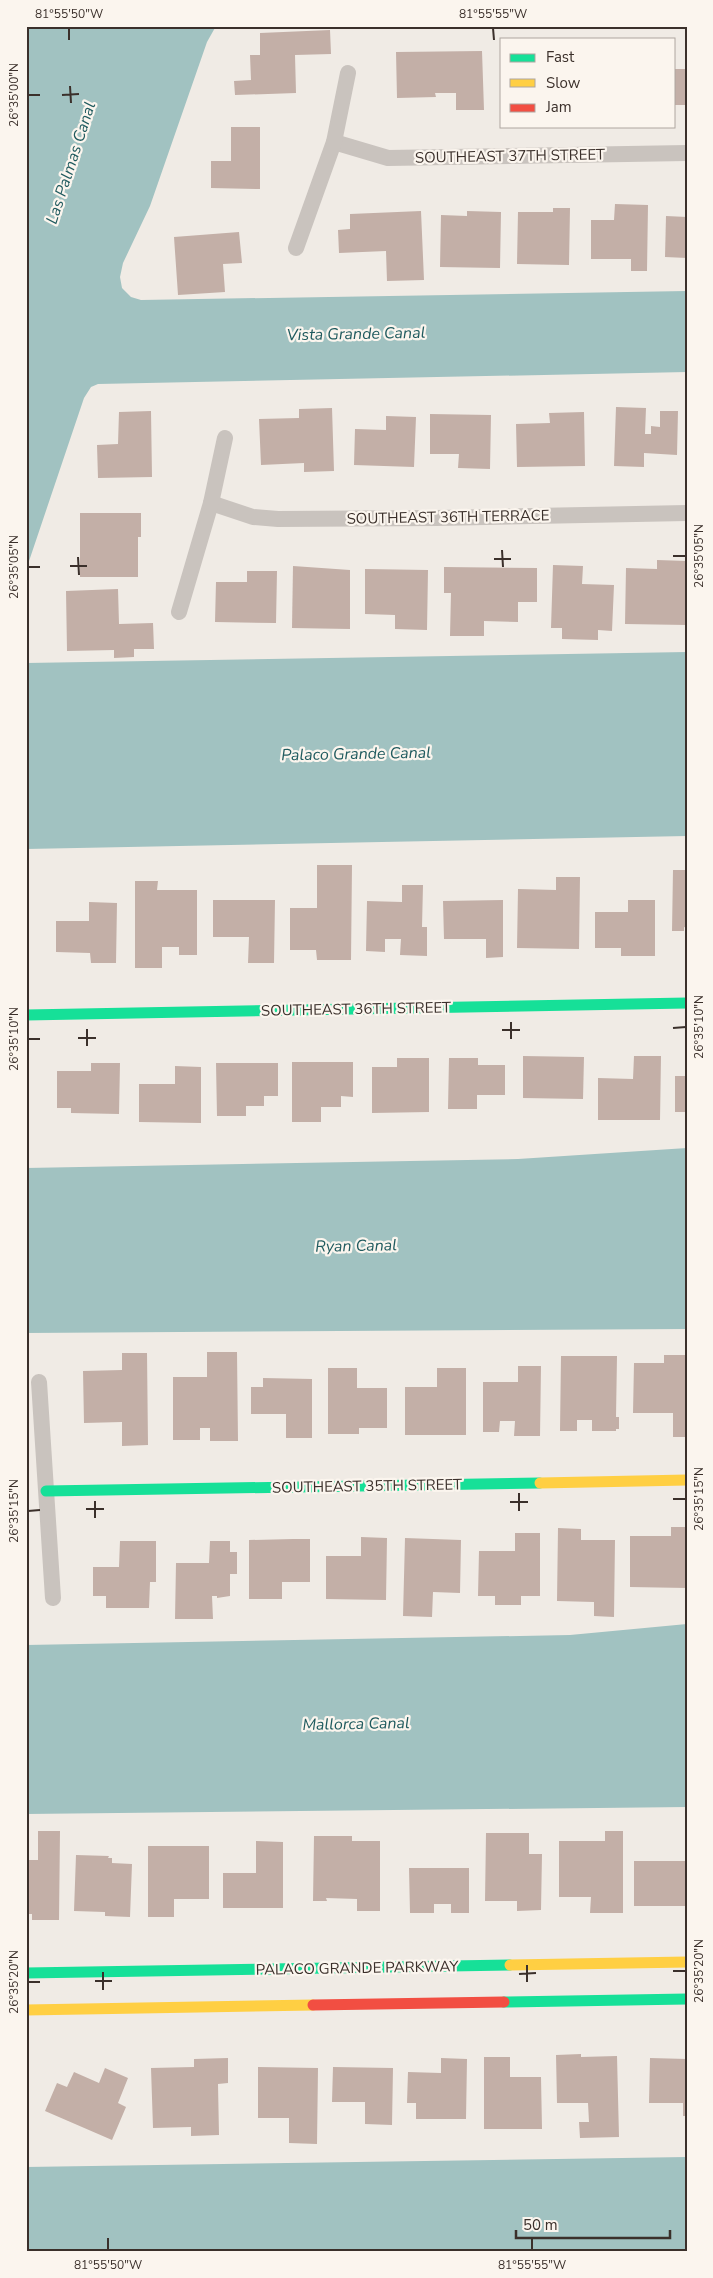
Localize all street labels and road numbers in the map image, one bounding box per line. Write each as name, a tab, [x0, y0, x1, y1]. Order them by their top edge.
street label: SOUTHEAST 37TH STREET	[415, 144, 605, 168]
street label: SOUTHEAST 36TH TERRACE	[346, 505, 550, 529]
street label: SOUTHEAST 36TH STREET	[261, 997, 451, 1021]
street label: SOUTHEAST 35TH STREET	[272, 1474, 462, 1498]
street label: PALACO GRANDE PARKWAY	[255, 1956, 460, 1980]

